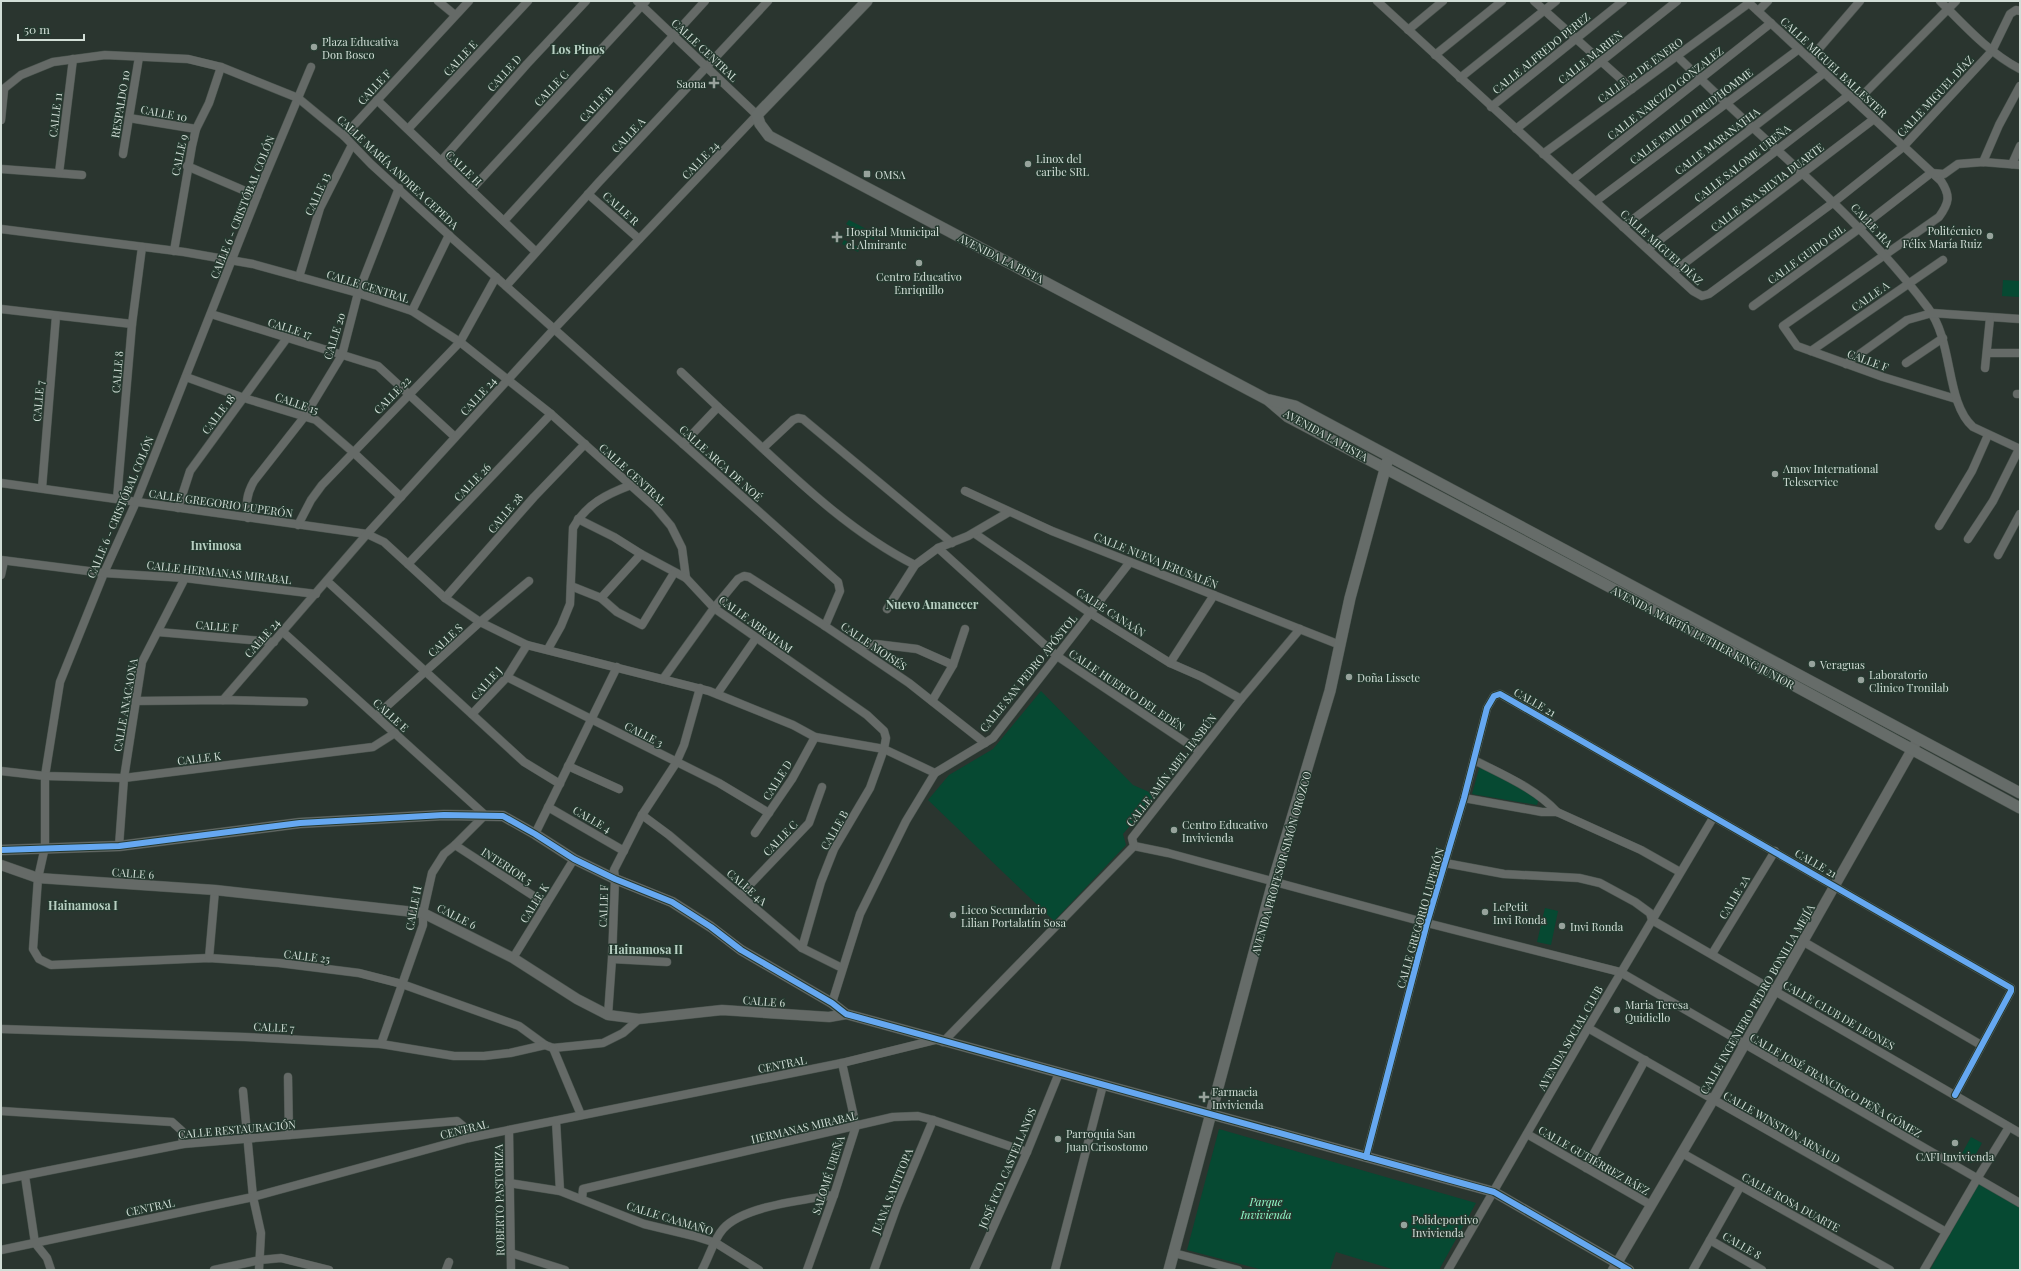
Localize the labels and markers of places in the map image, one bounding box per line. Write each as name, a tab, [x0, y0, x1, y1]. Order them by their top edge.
place label: Plaza Educativa Don Bosco	[322, 34, 399, 62]
marker: Plaza Educativa Don Bosco	[309, 42, 319, 52]
place label: Saona	[677, 76, 707, 91]
marker: Saona	[709, 78, 719, 88]
place label: Linox del caribe SRL	[1036, 151, 1090, 179]
marker: Linox del caribe SRL	[1023, 159, 1033, 169]
place label: OMSA	[875, 167, 906, 182]
marker: OMSA	[862, 169, 872, 179]
place label: Politécnico Félix María Ruiz	[1903, 223, 1982, 251]
place label: Hospital Municipal el Almirante	[846, 224, 939, 252]
marker: Hospital Municipal el Almirante	[831, 231, 843, 243]
marker: Politécnico Félix María Ruiz	[1985, 231, 1995, 241]
marker: Centro Educativo Enriquillo	[914, 258, 924, 268]
place label: Centro Educativo Enriquillo	[876, 269, 962, 297]
place label: Amov International Teleservice	[1782, 461, 1879, 489]
marker: Amov International Teleservice	[1770, 469, 1780, 479]
place label: Veraguas	[1819, 657, 1865, 672]
marker: Veraguas	[1807, 659, 1817, 669]
place label: Laboratorio Clinico Tronilab	[1869, 667, 1949, 695]
place label: Doña Lissete	[1357, 670, 1421, 685]
marker: Doña Lissete	[1344, 672, 1354, 682]
marker: Laboratorio Clinico Tronilab	[1856, 675, 1866, 685]
place label: Centro Educativo Invivienda	[1182, 817, 1268, 845]
marker: Centro Educativo Invivienda	[1169, 825, 1179, 835]
place label: LePetit Invi Ronda	[1493, 899, 1547, 927]
place label: Liceo Secundario Lilian Portalatín Sosa	[961, 902, 1066, 930]
marker: LePetit Invi Ronda	[1480, 907, 1490, 917]
marker: Liceo Secundario Lilian Portalatín Sosa	[948, 910, 958, 920]
place label: Invi Ronda	[1570, 919, 1624, 934]
marker: Invi Ronda	[1557, 921, 1567, 931]
place label: Maria Teresa Quidiello	[1625, 997, 1689, 1025]
marker: Maria Teresa Quidiello	[1612, 1005, 1622, 1015]
place label: Farmacia Invivienda	[1212, 1084, 1264, 1112]
marker: Farmacia Invivienda	[1199, 1092, 1209, 1102]
place label: Parroquia San Juan Crisostomo	[1065, 1126, 1148, 1154]
marker: Parroquia San Juan Crisostomo	[1053, 1134, 1063, 1144]
marker: CAFI Invivienda	[1950, 1138, 1960, 1148]
place label: CAFI Invivienda	[1916, 1149, 1995, 1164]
place label: Polideportivo Invivienda	[1412, 1212, 1478, 1240]
marker: Polideportivo Invivienda	[1399, 1220, 1409, 1230]

